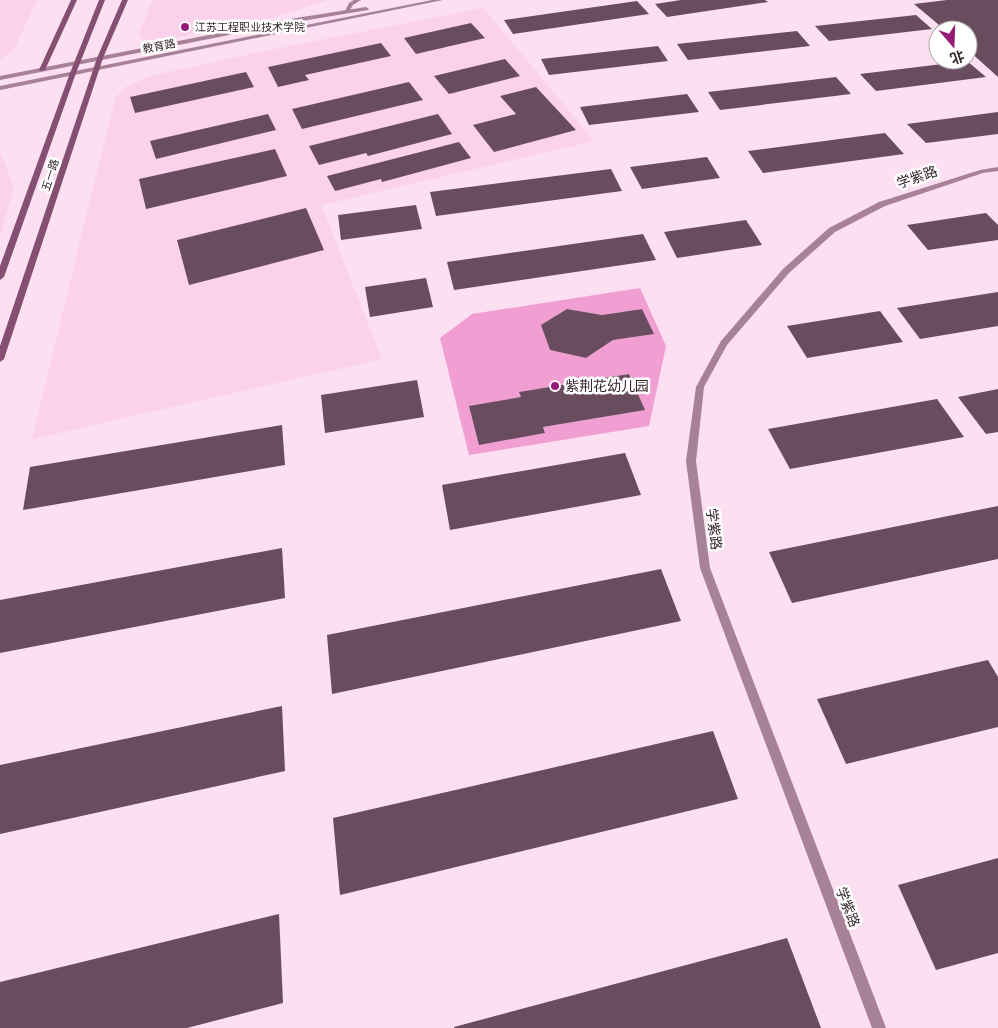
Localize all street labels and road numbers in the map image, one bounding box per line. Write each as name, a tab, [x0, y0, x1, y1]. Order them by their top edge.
street label: 教育路	[141, 36, 177, 57]
street label: 五一路	[38, 157, 63, 193]
street label: 学紫路	[894, 162, 940, 194]
street label: 学紫路	[701, 507, 725, 551]
street label: 学紫路	[830, 884, 864, 931]

